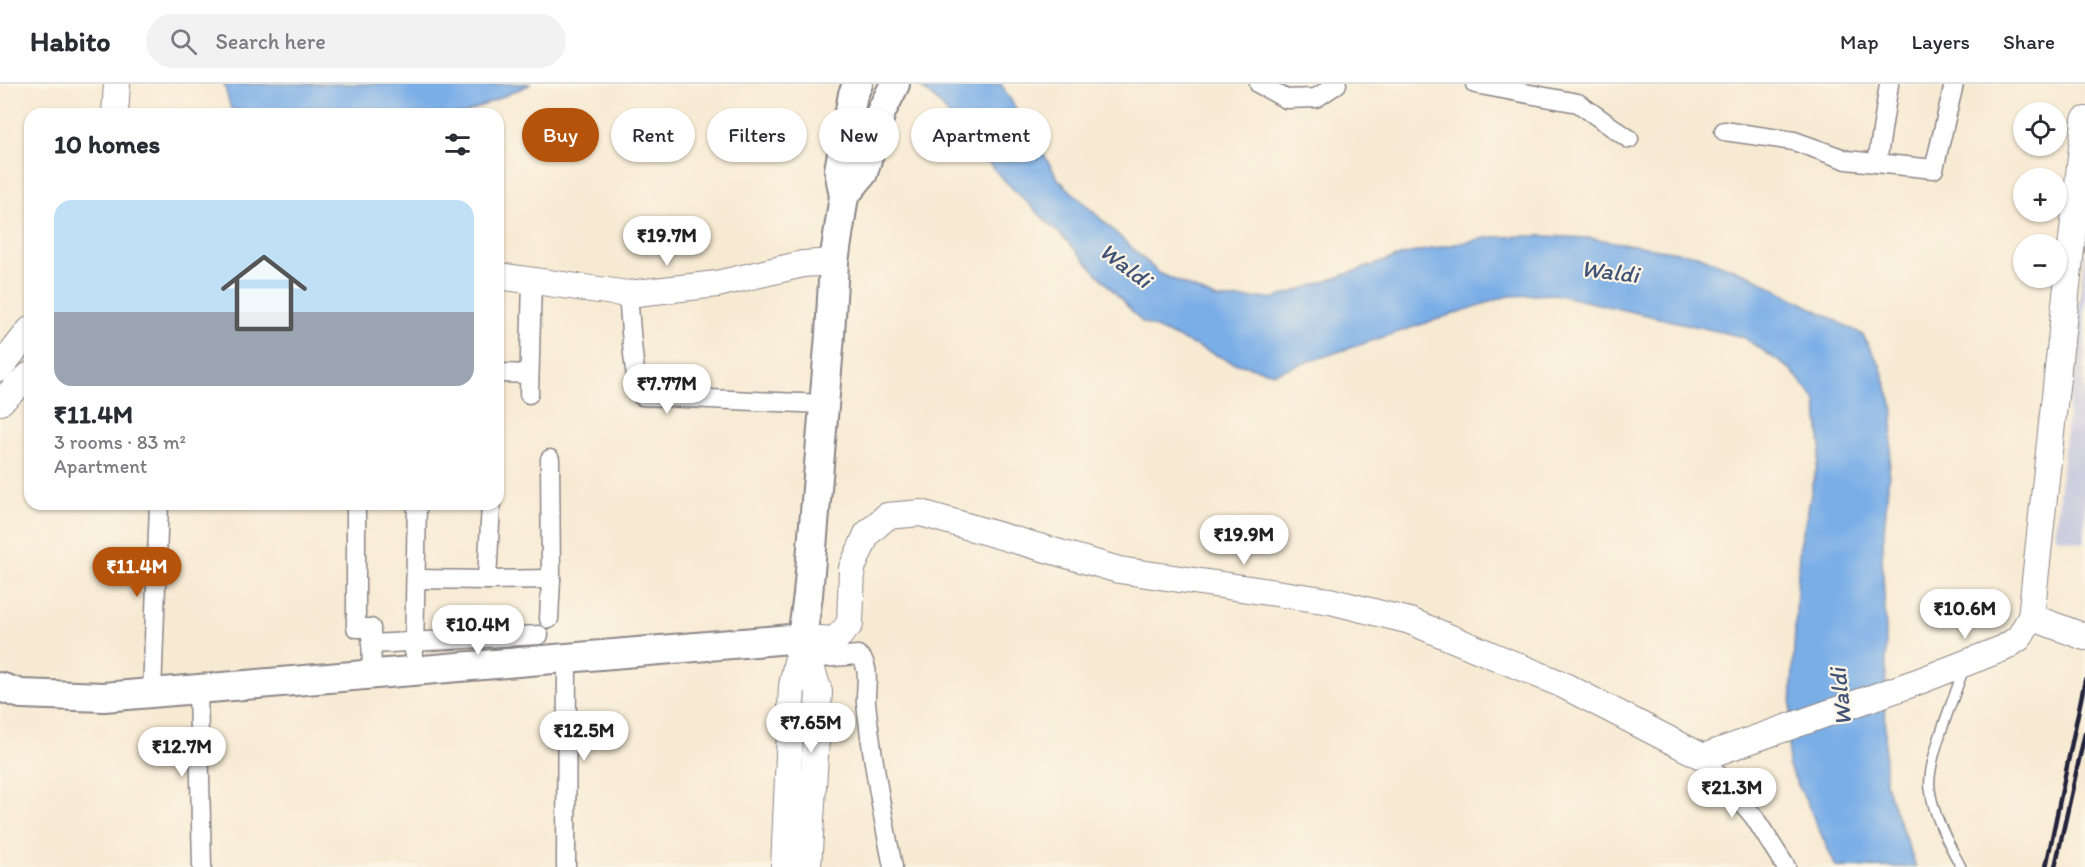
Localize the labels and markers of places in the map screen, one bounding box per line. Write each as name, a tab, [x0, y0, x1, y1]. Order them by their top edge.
pin: ₹19.7M	[618, 216, 716, 267]
pin: ₹7.77M	[618, 364, 716, 415]
pin: ₹19.9M	[1195, 515, 1293, 566]
pin: ₹11.4M	[88, 547, 186, 598]
pin: ₹10.6M	[1916, 589, 2014, 640]
pin: ₹10.4M	[429, 605, 527, 656]
pin: ₹7.65M	[762, 703, 860, 754]
pin: ₹12.5M	[535, 711, 633, 762]
pin: ₹12.7M	[133, 727, 231, 778]
pin: ₹21.3M	[1683, 768, 1781, 819]

